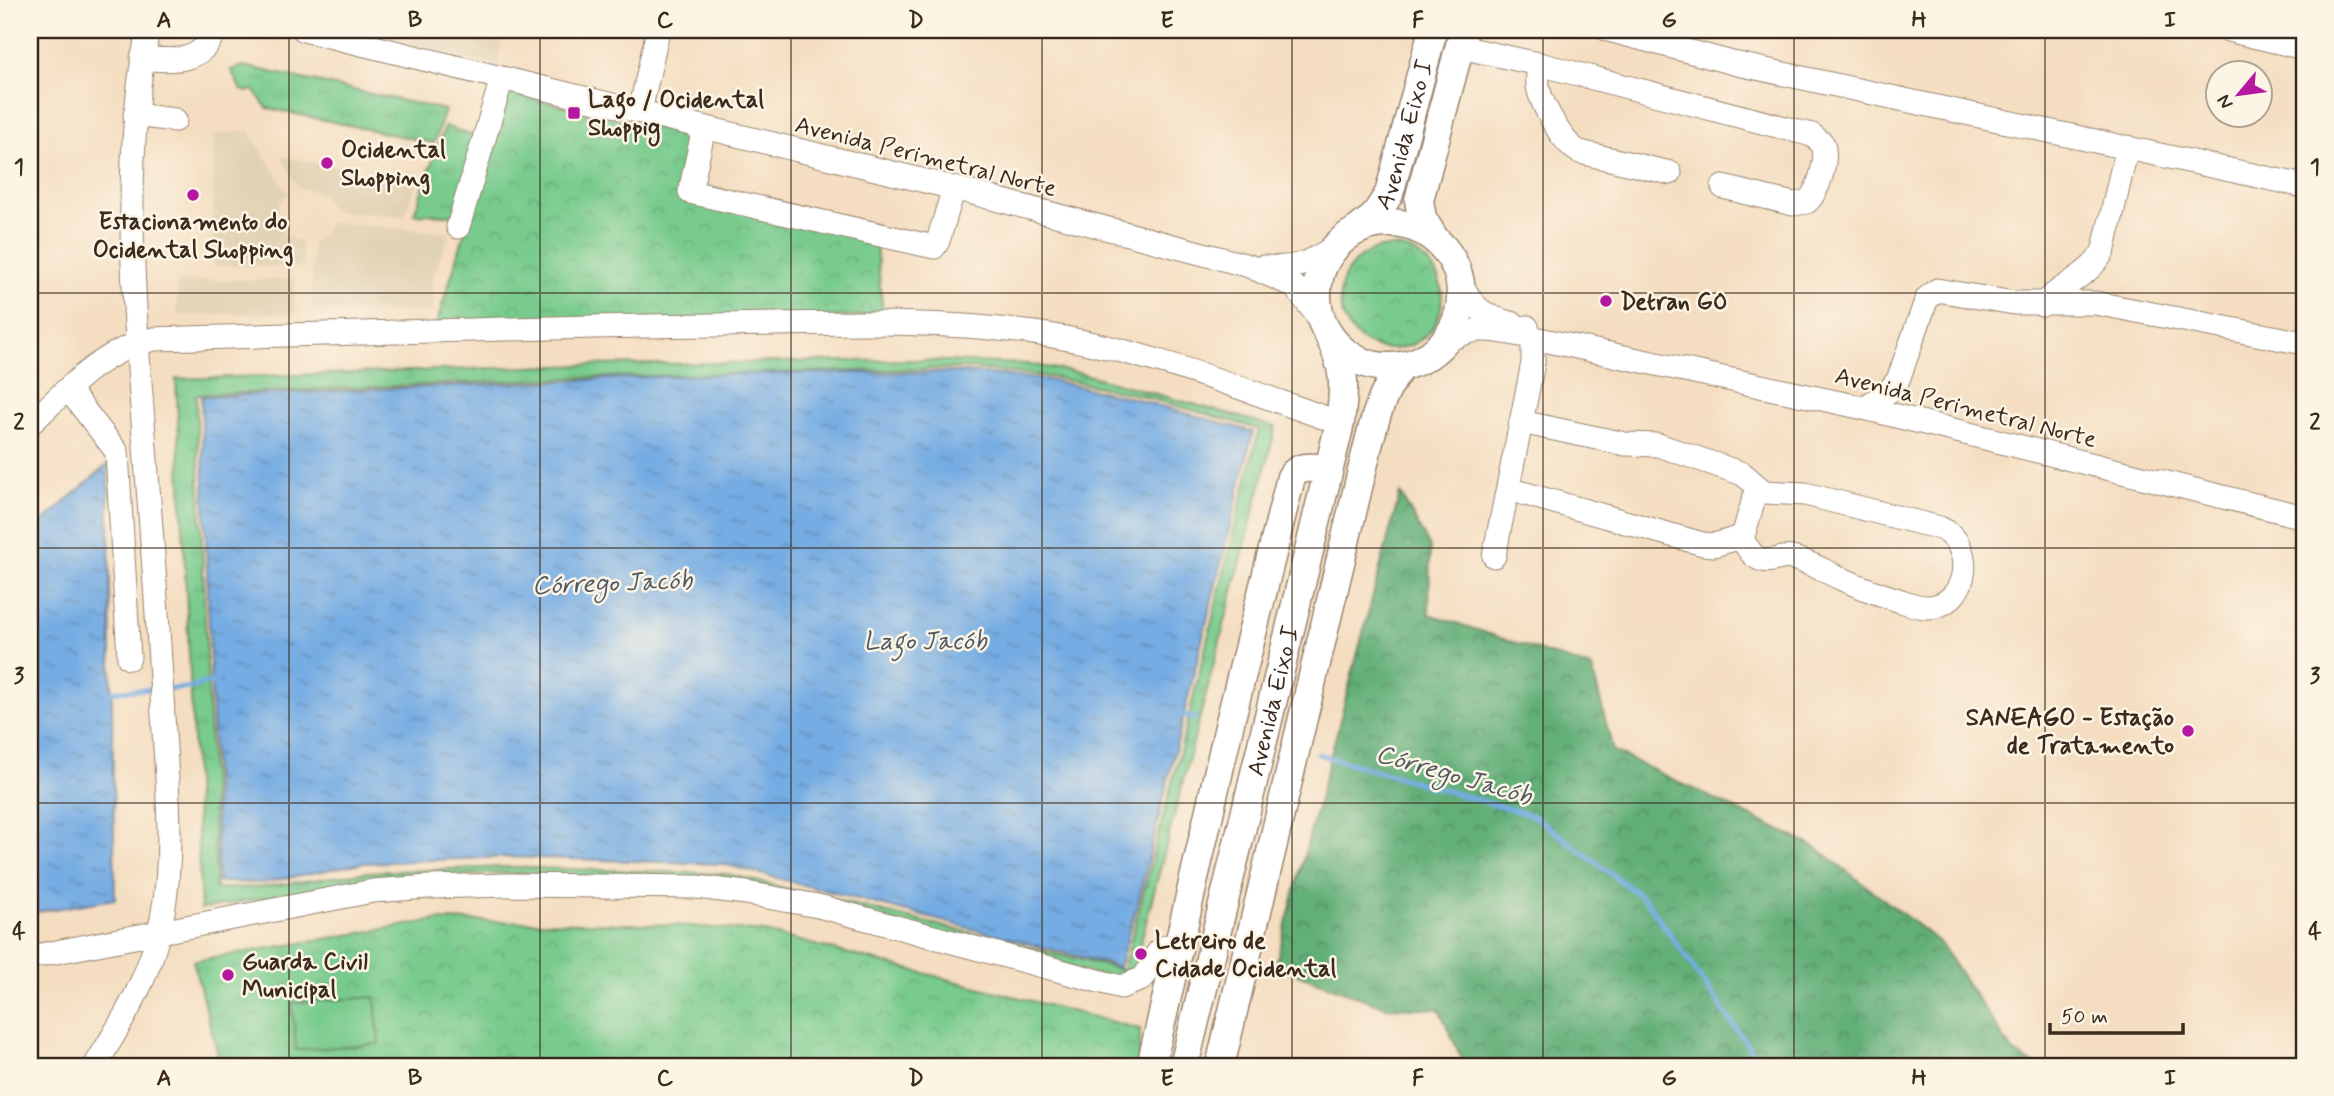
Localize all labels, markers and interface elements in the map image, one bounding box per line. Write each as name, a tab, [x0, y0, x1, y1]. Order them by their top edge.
text: A	[156, 6, 172, 36]
text: B	[408, 6, 423, 36]
text: C	[657, 6, 674, 36]
text: D	[908, 6, 924, 36]
text: E	[1160, 6, 1174, 36]
text: F	[1412, 6, 1424, 36]
text: G	[1661, 6, 1677, 36]
text: H	[1911, 6, 1927, 36]
text: I	[2164, 6, 2176, 36]
street label: Avenida Eixo I	[1369, 56, 1441, 216]
north arrow	[2204, 60, 2274, 130]
place label: Lago / Ocidental Shoppig	[588, 85, 764, 147]
text: N	[2211, 90, 2239, 113]
marker: Lago / Ocidental Shoppig	[566, 105, 582, 121]
street label: Avenida Perimetral Norte	[792, 110, 1060, 205]
place label: Ocidental Shopping	[341, 135, 446, 195]
text: 1	[14, 153, 24, 183]
text: 1	[2310, 153, 2320, 183]
marker: Ocidental Shopping	[319, 155, 335, 171]
marker: Estacionamento do Ocidental Shopping	[185, 187, 201, 203]
place label: Estacionamento do Ocidental Shopping	[93, 207, 293, 267]
place label: Detran GO	[1620, 287, 1727, 318]
marker: Detran GO	[1598, 293, 1614, 309]
street label: Avenida Perimetral Norte	[1832, 361, 2100, 456]
text: 2	[13, 408, 25, 438]
text: 2	[2309, 408, 2321, 438]
water label: Córrego Jacób	[531, 564, 694, 606]
street label: Avenida Eixo I	[1241, 622, 1307, 779]
water label: Lago Jacób	[863, 625, 988, 662]
text: 3	[14, 662, 25, 692]
text: 3	[2310, 662, 2321, 692]
place label: SANEAGO - Estação de Tratamento	[1966, 703, 2174, 762]
marker: SANEAGO - Estação de Tratamento	[2180, 723, 2196, 739]
water label: Córrego Jacób	[1371, 738, 1536, 817]
text: 4	[12, 917, 26, 947]
text: 4	[2308, 917, 2322, 947]
place label: Letreiro de Cidade Ocidental	[1155, 926, 1337, 985]
marker: Letreiro de Cidade Ocidental	[1133, 946, 1149, 962]
place label: Guarda Civil Municipal	[242, 947, 368, 1006]
marker: Guarda Civil Municipal	[220, 967, 236, 983]
scale bar	[2050, 991, 2184, 1035]
text: 50 m	[2061, 1003, 2108, 1031]
text: A	[156, 1064, 172, 1094]
text: B	[408, 1064, 423, 1094]
text: C	[657, 1064, 674, 1094]
text: D	[908, 1064, 924, 1094]
text: E	[1160, 1064, 1174, 1094]
text: F	[1412, 1064, 1424, 1094]
text: G	[1661, 1064, 1677, 1094]
text: H	[1911, 1064, 1927, 1094]
text: I	[2164, 1064, 2176, 1094]

